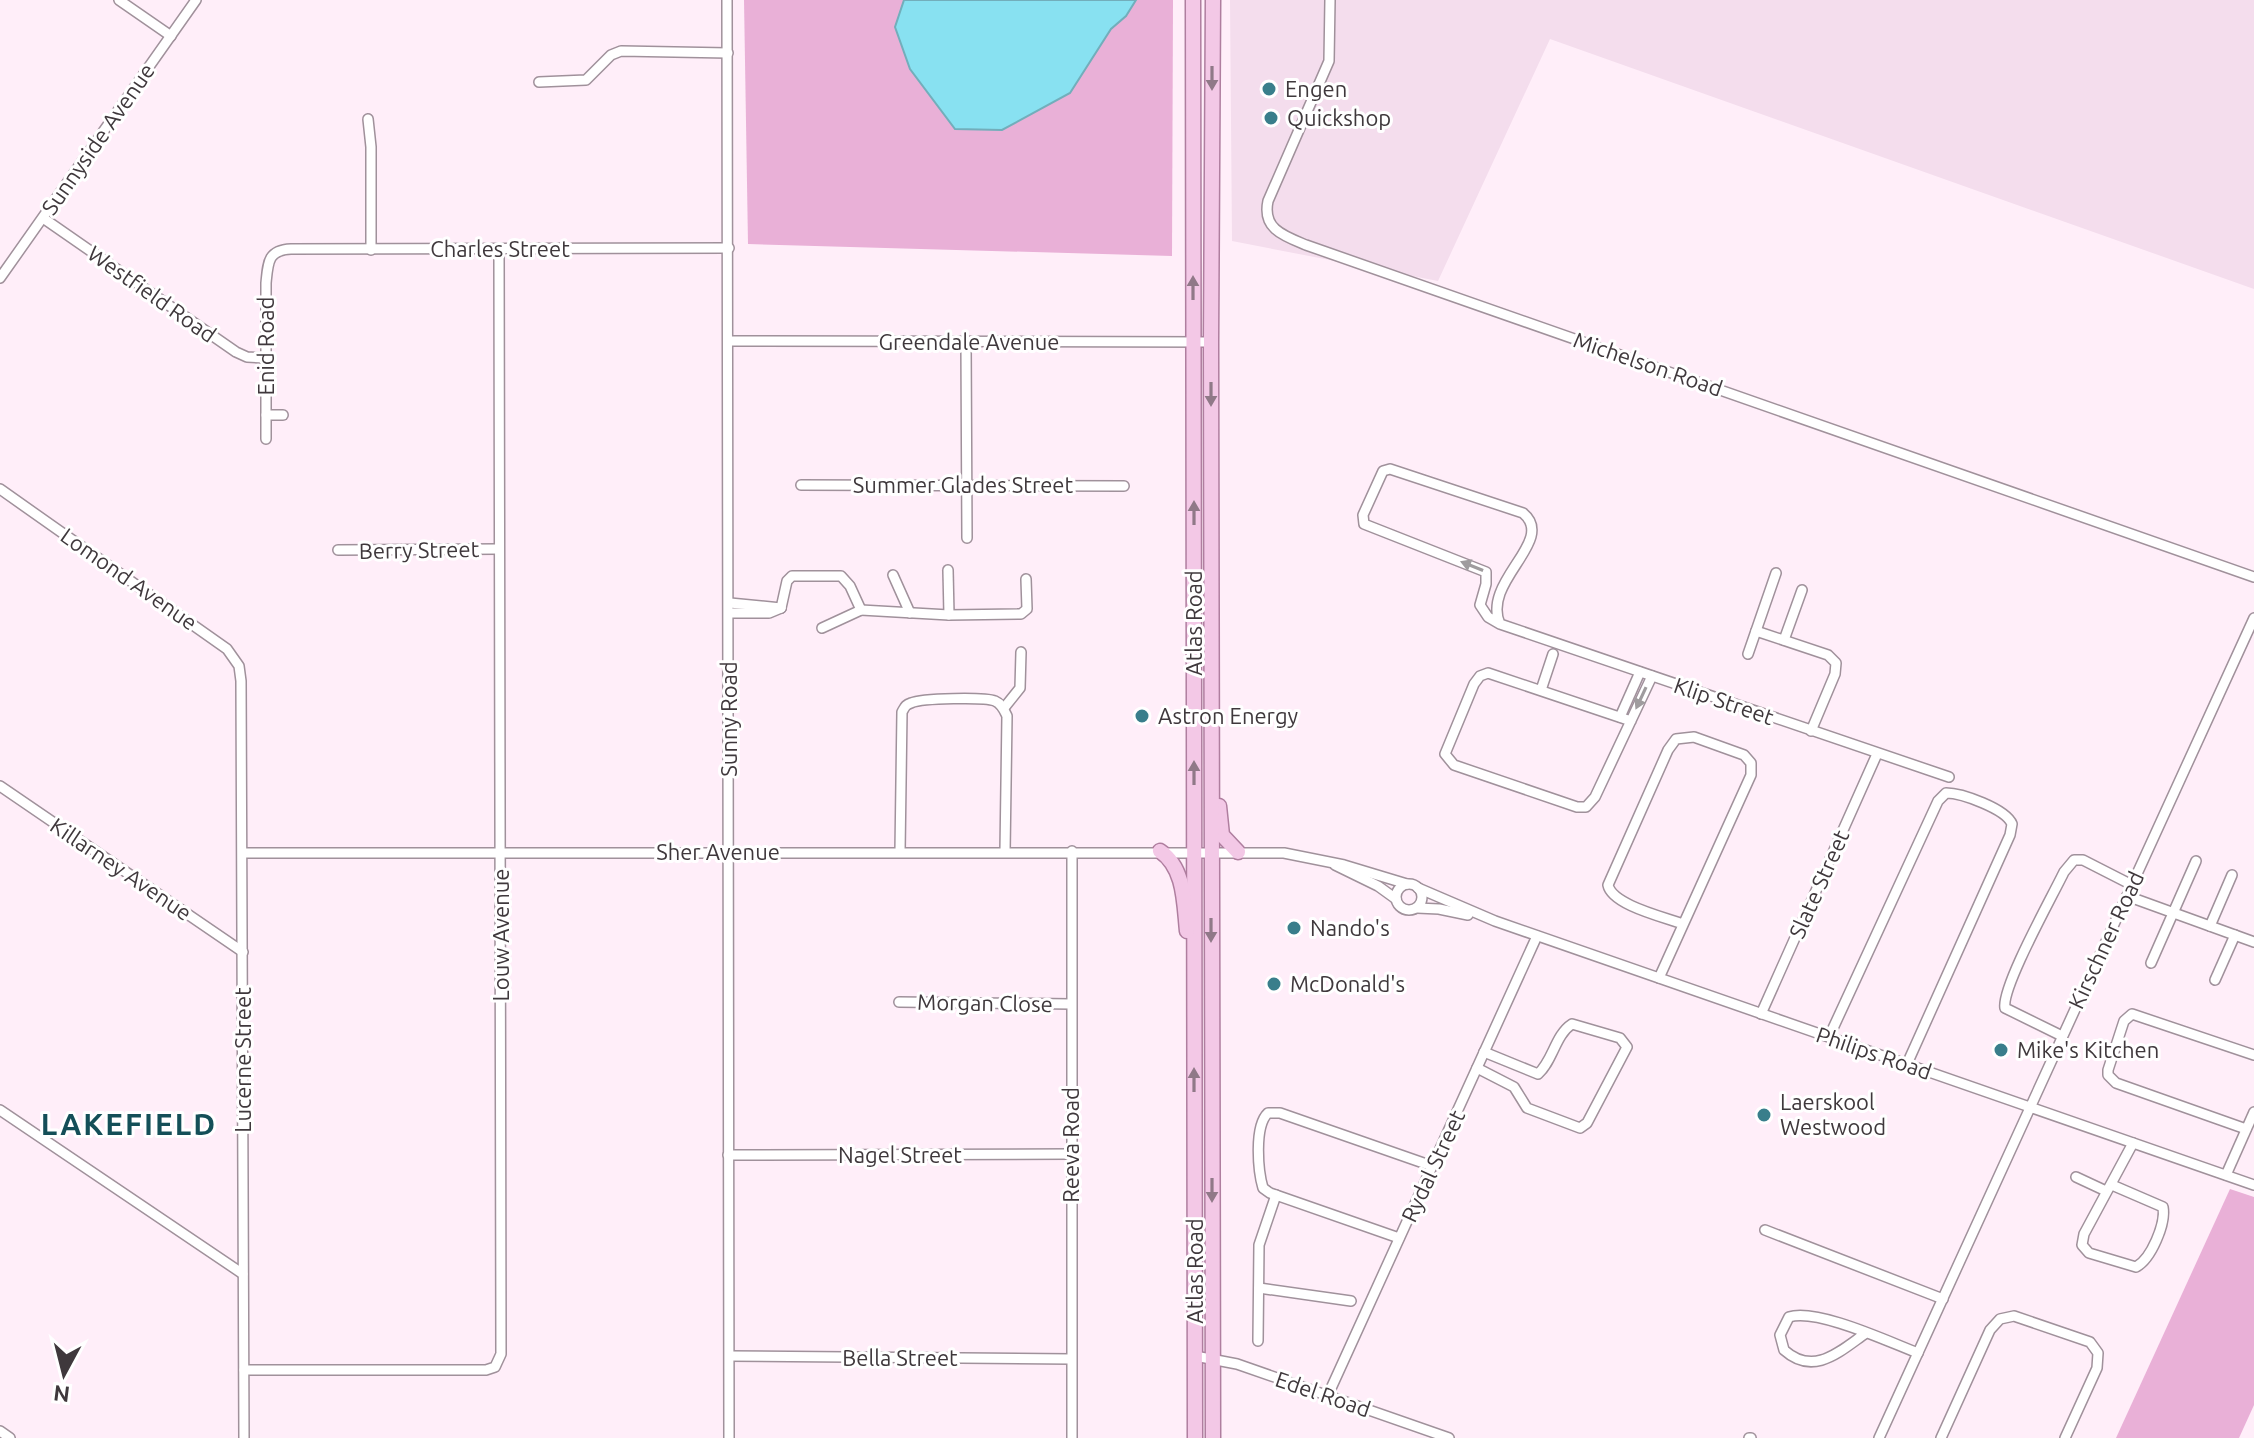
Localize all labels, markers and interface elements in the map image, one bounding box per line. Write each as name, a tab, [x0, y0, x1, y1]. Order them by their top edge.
street label: Sunnyside Avenue	[36, 58, 159, 219]
one-way arrow	[1206, 66, 1218, 91]
place label: Engen	[1285, 76, 1347, 101]
marker: Engen	[1260, 80, 1278, 98]
place label: Quickshop	[1287, 105, 1391, 130]
marker: Quickshop	[1262, 109, 1280, 127]
street label: Charles Street	[430, 236, 570, 261]
street label: Westfield Road	[83, 240, 221, 347]
one-way arrow	[1187, 275, 1199, 300]
street label: Enid Road	[253, 297, 278, 395]
street label: Michelson Road	[1570, 326, 1726, 401]
street label: Greendale Avenue	[879, 329, 1060, 354]
one-way arrow	[1205, 382, 1217, 407]
street label: Summer Glades Street	[853, 472, 1074, 497]
one-way arrow	[1188, 500, 1200, 525]
street label: Lomond Avenue	[56, 522, 202, 635]
street label: Berry Street	[359, 536, 480, 563]
one-way arrow	[1460, 559, 1484, 572]
street label: Atlas Road	[1181, 570, 1206, 676]
street label: Sunny Road	[716, 661, 741, 777]
street label: Klip Street	[1671, 672, 1778, 729]
one-way arrow	[1635, 687, 1648, 710]
place label: Astron Energy	[1158, 703, 1299, 728]
marker: Astron Energy	[1133, 707, 1151, 725]
one-way arrow	[1187, 760, 1200, 785]
street label: Killarney Avenue	[46, 812, 197, 925]
street label: Slate Street	[1784, 825, 1854, 942]
street label: Sher Avenue	[656, 839, 780, 864]
street label: Kirschner Road	[2063, 867, 2148, 1012]
street label: Louw Avenue	[488, 869, 513, 1001]
place label: Nando's	[1310, 915, 1390, 940]
one-way arrow	[1205, 918, 1217, 943]
marker: Nando's	[1285, 919, 1303, 937]
place label: McDonald's	[1290, 971, 1405, 996]
marker: McDonald's	[1265, 975, 1283, 993]
street label: Lucerne Street	[230, 987, 255, 1133]
street label: Morgan Close	[917, 989, 1053, 1016]
street label: Philips Road	[1813, 1021, 1935, 1084]
place label: Mike's Kitchen	[2017, 1037, 2159, 1062]
marker: Mike's Kitchen	[1992, 1041, 2010, 1059]
one-way arrow	[1188, 1067, 1200, 1092]
street label: Reeva Road	[1058, 1087, 1083, 1203]
place label: Laerskool Westwood	[1780, 1089, 1886, 1139]
street label: Rydal Street	[1396, 1105, 1470, 1226]
marker: Laerskool Westwood	[1755, 1106, 1773, 1124]
district label: LAKEFIELD	[41, 1107, 217, 1141]
street label: Nagel Street	[838, 1142, 962, 1167]
one-way arrow	[1206, 1178, 1218, 1203]
street label: Atlas Road	[1182, 1218, 1207, 1324]
north arrow	[24, 1334, 104, 1414]
street label: Bella Street	[842, 1345, 958, 1370]
street label: Edel Road	[1272, 1366, 1374, 1421]
text: N	[52, 1381, 71, 1408]

